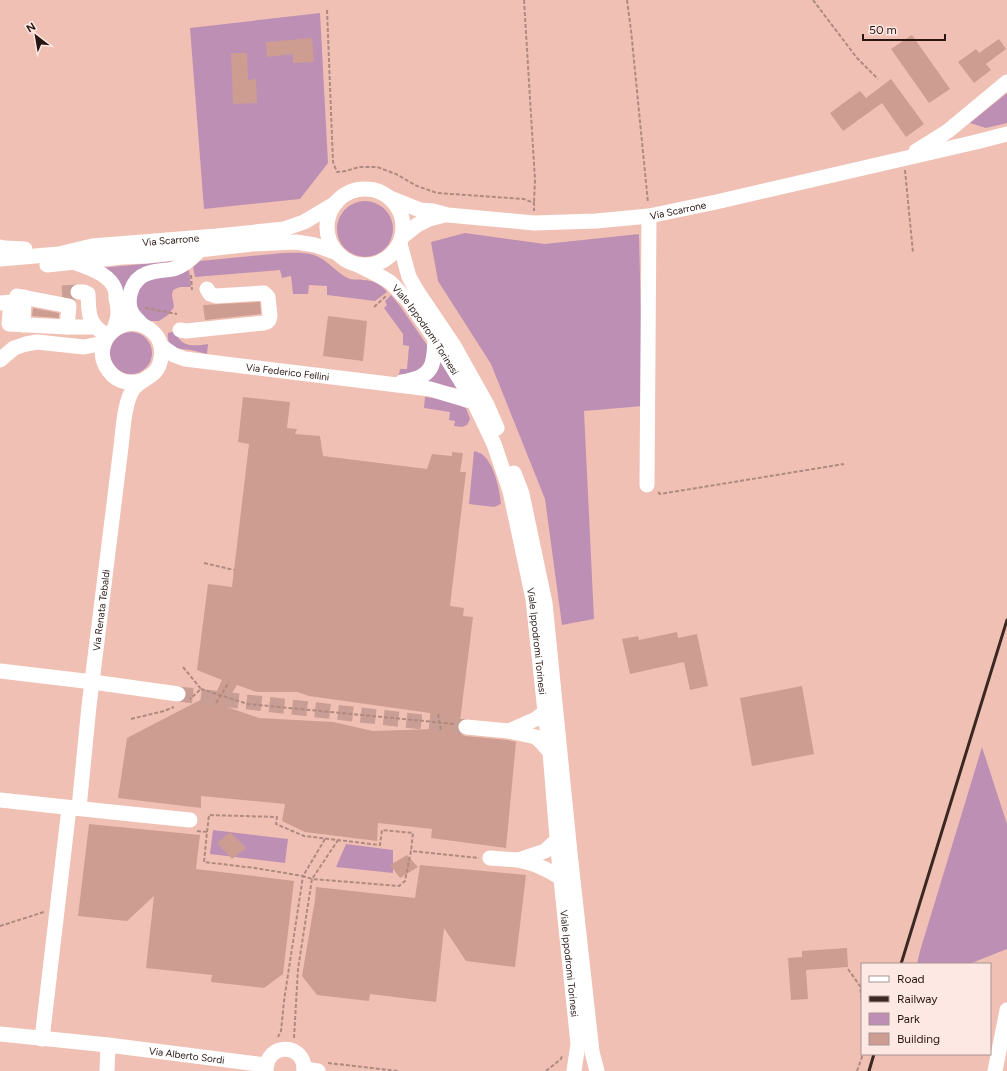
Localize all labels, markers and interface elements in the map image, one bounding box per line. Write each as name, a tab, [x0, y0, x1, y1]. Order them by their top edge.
north arrow	[16, 16, 56, 56]
scale bar	[863, 16, 945, 42]
text: N	[24, 20, 38, 36]
text: 50 m	[869, 23, 897, 37]
street label: Via Scarrone	[649, 198, 708, 222]
street label: Via Scarrone	[142, 231, 200, 248]
street label: Viale Ippodromi Torinesi	[389, 282, 462, 377]
street label: Via Federico Fellini	[245, 360, 330, 383]
street label: Via Renata Tebaldi	[89, 569, 112, 652]
street label: Viale Ippodromi Torinesi	[524, 586, 550, 695]
street label: Viale Ippodromi Torinesi	[558, 909, 582, 1018]
legend	[861, 963, 991, 1055]
text: Road	[897, 972, 925, 986]
text: Railway	[897, 992, 938, 1006]
text: Park	[897, 1012, 920, 1026]
text: Building	[897, 1032, 940, 1046]
street label: Via Alberto Sordi	[148, 1044, 225, 1066]

